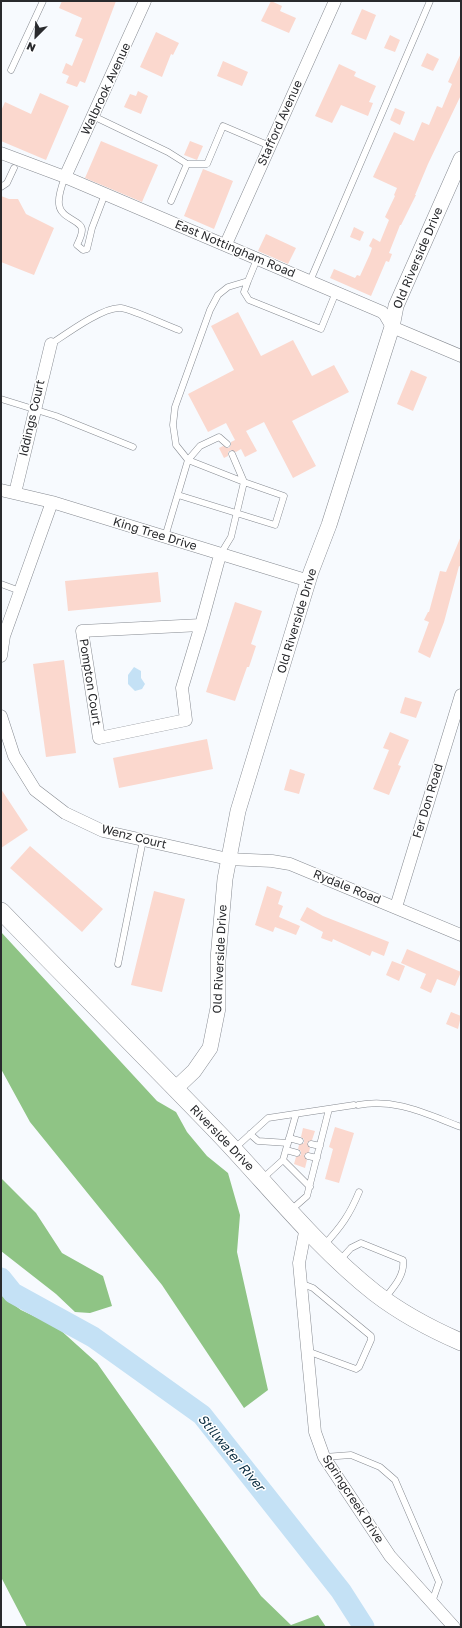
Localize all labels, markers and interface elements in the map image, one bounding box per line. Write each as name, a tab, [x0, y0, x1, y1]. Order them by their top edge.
north arrow	[16, 16, 56, 56]
text: N	[24, 40, 37, 55]
street label: Walbrook Avenue	[78, 41, 134, 137]
street label: Stafford Avenue	[255, 78, 305, 168]
street label: Old Riverside Drive	[390, 205, 446, 311]
street label: East Nottingham Road	[173, 217, 297, 281]
street label: Iddings Court	[16, 378, 48, 458]
street label: King Tree Drive	[111, 514, 199, 554]
street label: Old Riverside Drive	[274, 567, 320, 675]
street label: Pompton Court	[76, 638, 104, 726]
street label: Fer Don Road	[410, 762, 446, 840]
street label: Wenz Court	[100, 822, 168, 852]
street label: Rydale Road	[311, 867, 383, 907]
street label: Old Riverside Drive	[210, 904, 230, 1014]
street label: Riverside Drive	[187, 1102, 257, 1174]
water label: Stillwater River	[194, 1411, 268, 1495]
street label: Springcreek Drive	[319, 1452, 387, 1546]

